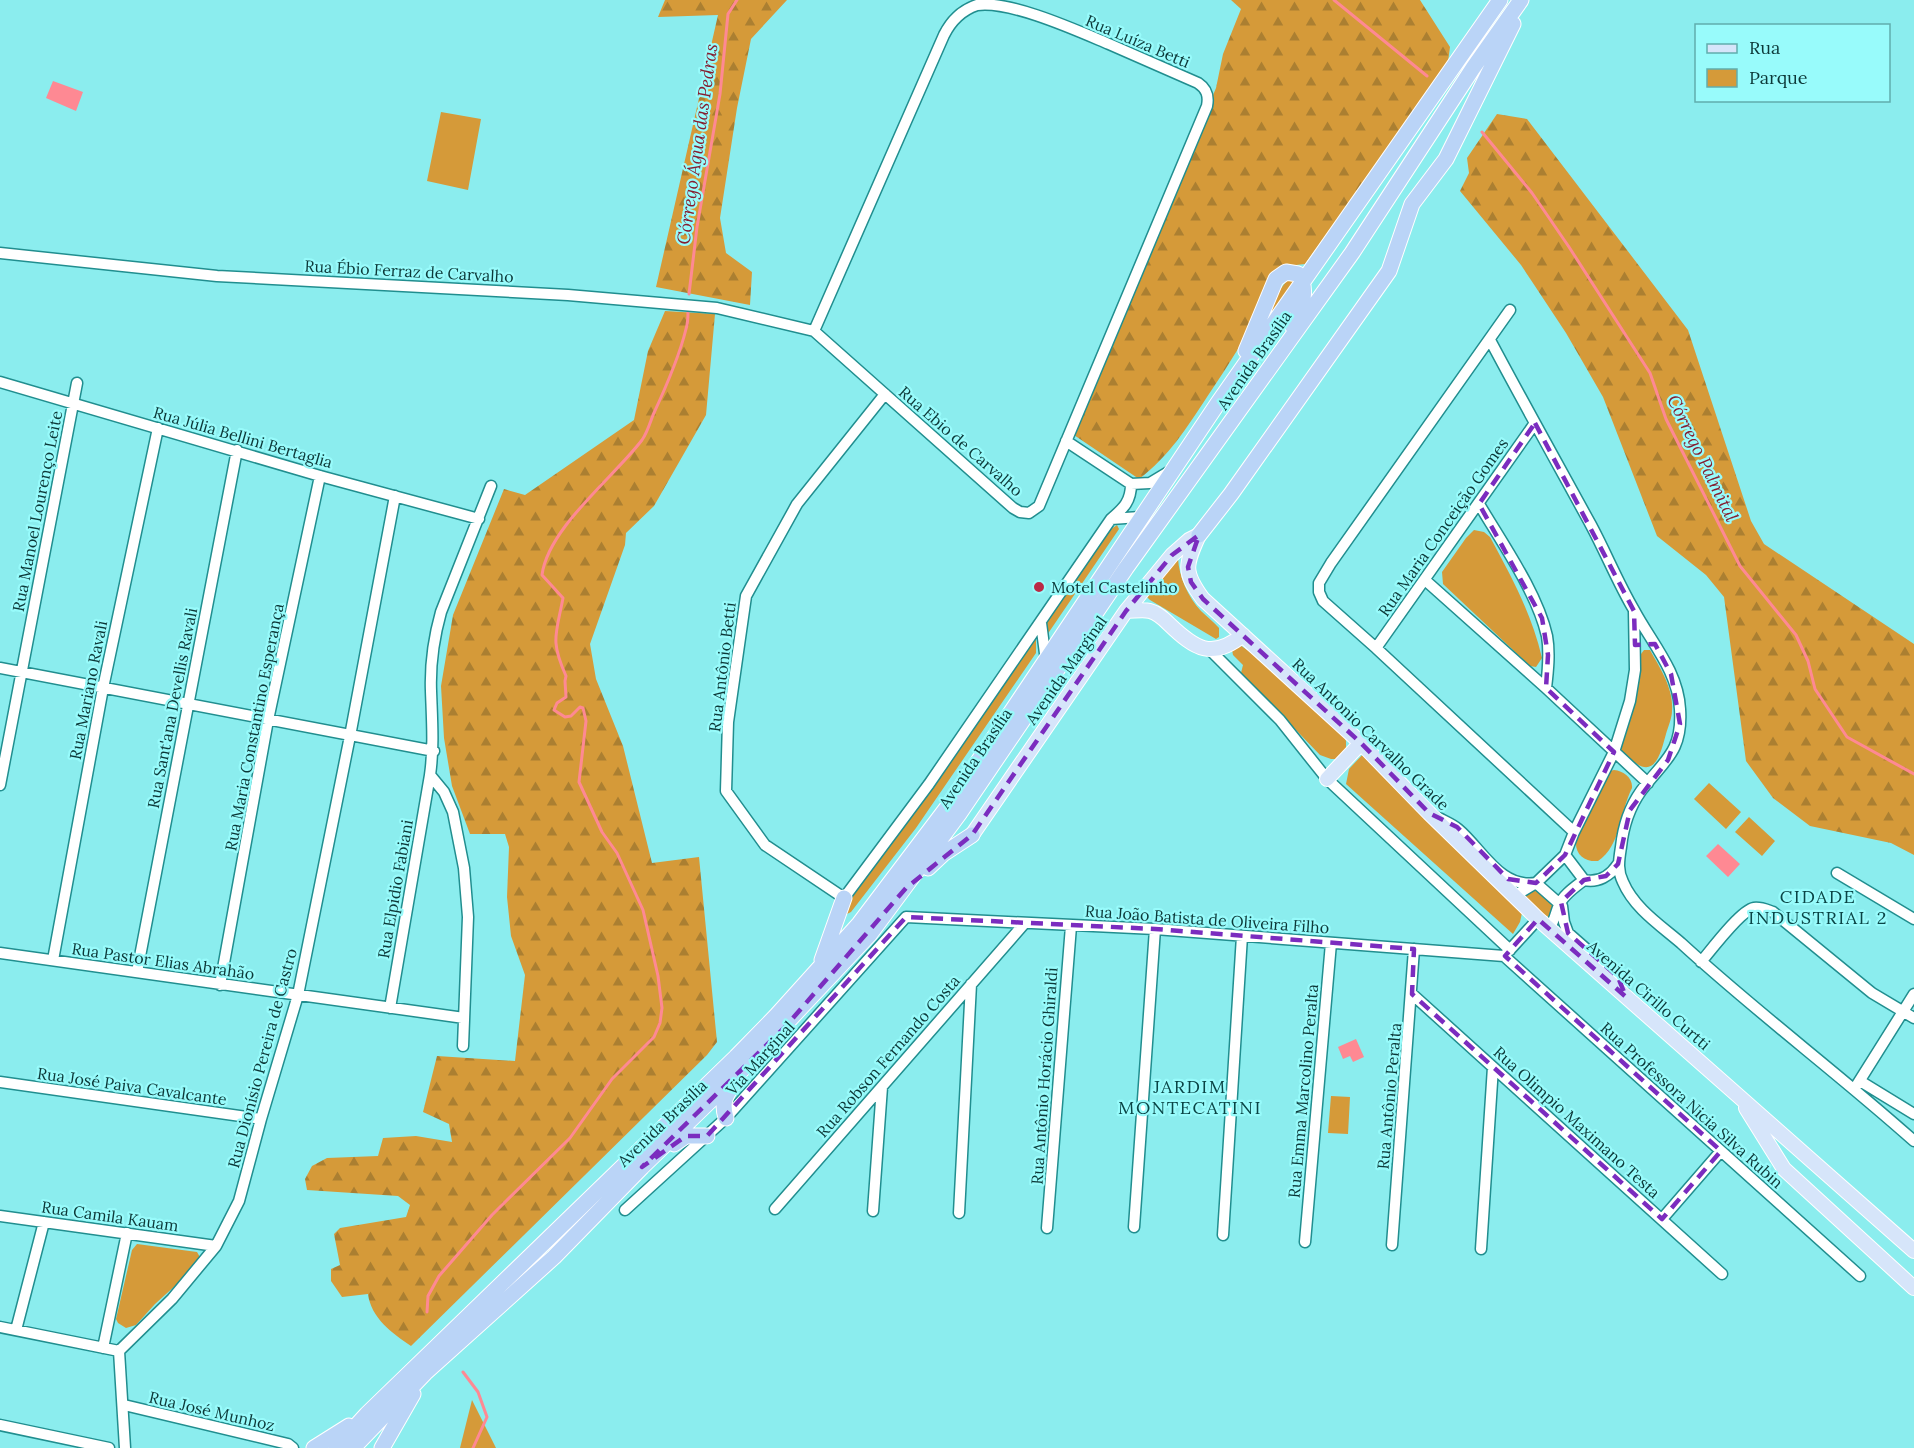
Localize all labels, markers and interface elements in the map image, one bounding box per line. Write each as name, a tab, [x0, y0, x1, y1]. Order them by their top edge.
street label: Rua Luíza Betti	[1083, 10, 1193, 72]
legend	[1695, 24, 1890, 102]
text: Rua	[1749, 36, 1780, 59]
water label: Córrego Água das Pedras	[672, 42, 722, 246]
text: Parque	[1749, 66, 1808, 89]
street label: Rua Ébio Ferraz de Carvalho	[304, 256, 514, 286]
street label: Avenida Brasília	[1212, 307, 1296, 414]
street label: Rua Ebio de Carvalho	[895, 382, 1027, 500]
water label: Córrego Palmital	[1662, 391, 1744, 525]
street label: Rua Júlia Bellini Bertaglia	[151, 402, 335, 472]
street label: Rua Manoel Lourenço Leite	[8, 409, 66, 613]
street label: Rua Maria Conceição Gomes	[1374, 434, 1512, 620]
place label: Motel Castelinho	[1051, 577, 1178, 597]
marker: Motel Castelinho	[1032, 580, 1046, 594]
street label: Rua Antônio Betti	[704, 601, 740, 733]
street label: Rua Maria Constantino Esperança	[220, 602, 288, 852]
street label: Rua Sant'ana Devellis Ravali	[143, 606, 201, 810]
street label: Avenida Marginal	[1020, 612, 1111, 729]
street label: Rua Mariano Ravali	[65, 619, 111, 761]
street label: Rua Antonio Carvalho Grade	[1288, 654, 1454, 815]
street label: Avenida Brasília	[934, 704, 1016, 813]
street label: Rua Elpidio Fabiani	[373, 818, 417, 960]
district label: CIDADE INDUSTRIAL 2	[1748, 885, 1888, 929]
street label: Rua João Batista de Oliveira Filho	[1084, 900, 1330, 938]
street label: Avenida Cirillo Curtti	[1583, 935, 1715, 1054]
street label: Rua Pastor Elias Abrahão	[70, 938, 256, 984]
street label: Rua Dionísio Pereira de Castro	[223, 946, 301, 1170]
street label: Rua Antônio Horácio Ghiraldi	[1026, 967, 1062, 1185]
street label: Rua Robson Fernando Costa	[812, 971, 964, 1141]
street label: Rua Emma Marcolino Peralta	[1284, 983, 1322, 1199]
street label: Via Marginal	[721, 1017, 799, 1100]
street label: Rua Professora Nicia Silva Rubin	[1597, 1018, 1788, 1192]
street label: Rua Antônio Peralta	[1373, 1022, 1405, 1170]
street label: Rua Olimpio Maximano Testa	[1490, 1042, 1664, 1202]
street label: Rua José Paiva Cavalcante	[36, 1063, 228, 1109]
street label: Avenida Brasília	[612, 1075, 711, 1171]
district label: JARDIM MONTECATINI	[1118, 1075, 1262, 1119]
street label: Rua Camila Kauam	[40, 1196, 180, 1236]
street label: Rua José Munhoz	[147, 1387, 277, 1435]

